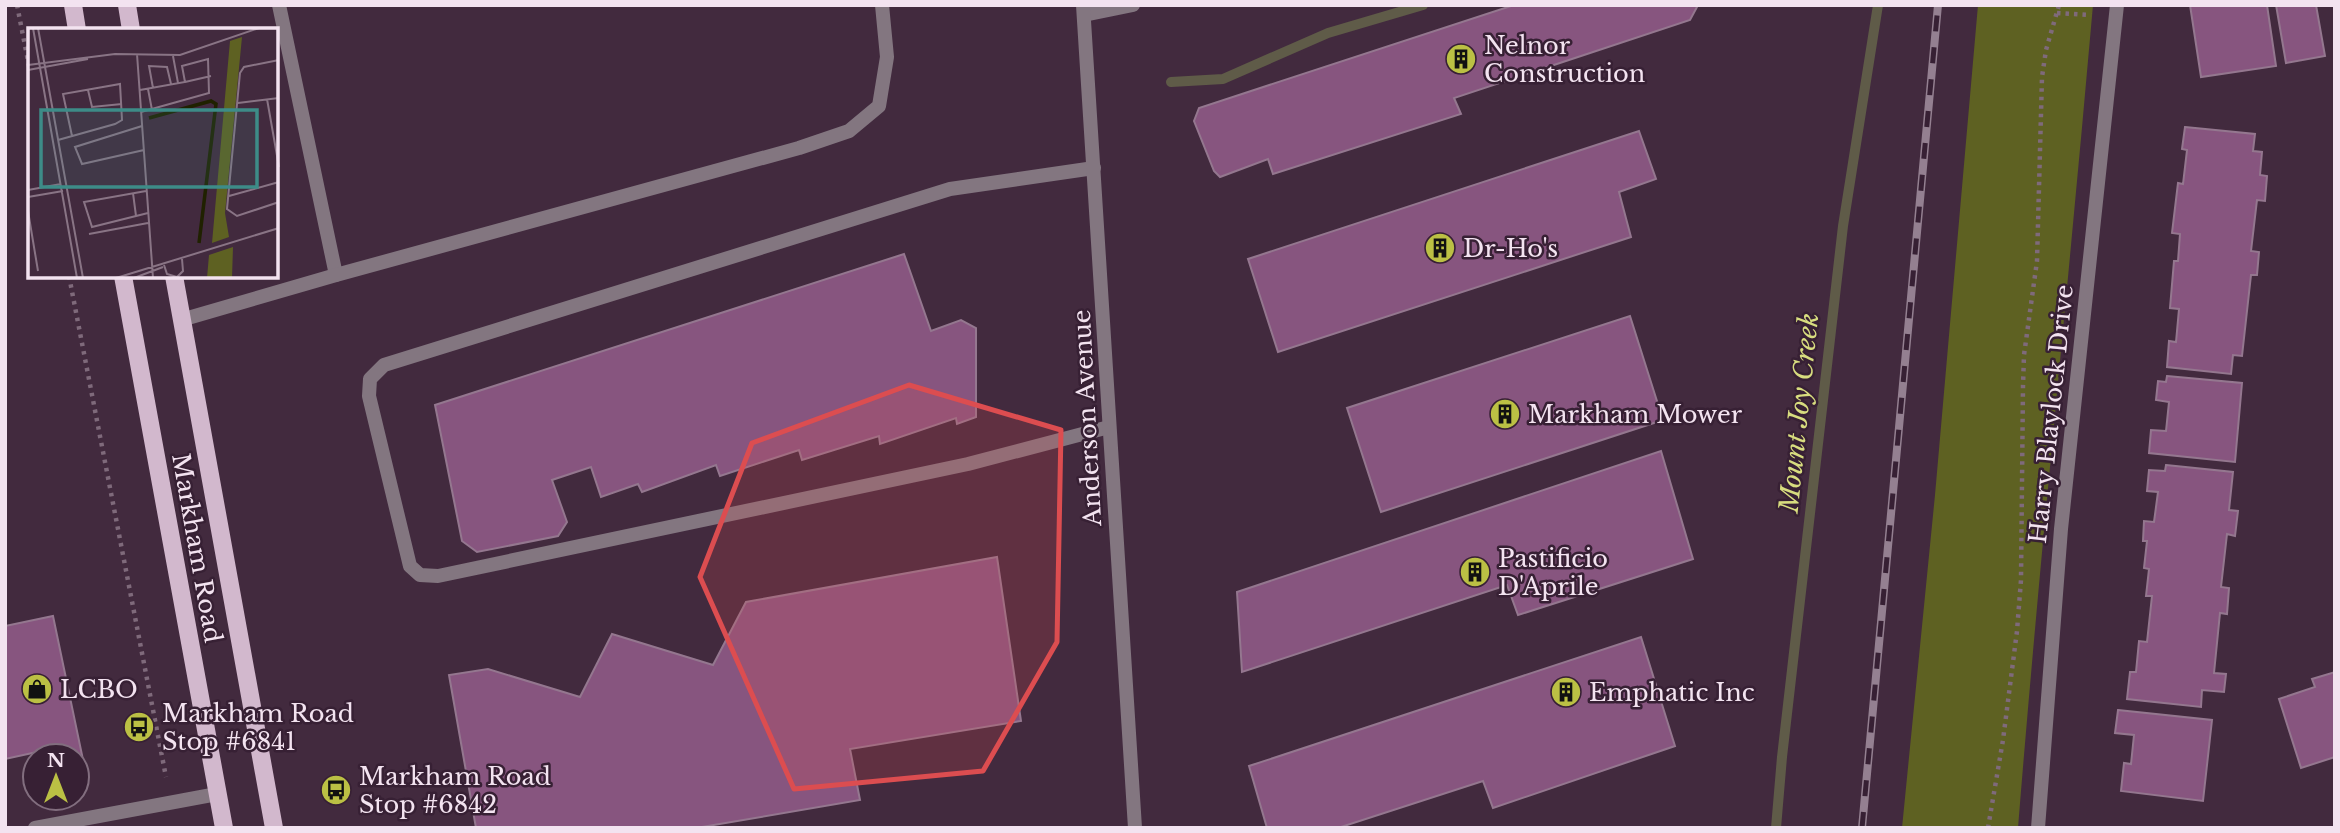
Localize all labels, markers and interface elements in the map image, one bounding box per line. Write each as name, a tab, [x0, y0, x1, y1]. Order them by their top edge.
inset map	[28, 28, 278, 278]
place label: Nelnor Construction	[1484, 31, 1645, 88]
building icon: Nelnor Construction	[1444, 42, 1478, 76]
building icon: Dr-Ho's	[1423, 231, 1457, 265]
place label: Dr-Ho's	[1463, 234, 1558, 263]
street label: Harry Blaylock Drive	[2023, 283, 2079, 545]
street label: Anderson Avenue	[1067, 309, 1107, 528]
water label: Mount Joy Creek	[1772, 311, 1825, 516]
building icon: Markham Mower	[1488, 397, 1522, 431]
place label: Markham Mower	[1528, 400, 1743, 429]
street label: Markham Road	[166, 451, 228, 645]
place label: Pastificio D'Aprile	[1498, 544, 1608, 601]
building icon: Pastificio D'Aprile	[1458, 555, 1492, 589]
shop icon: LCBO	[20, 672, 54, 706]
place label: LCBO	[60, 675, 138, 704]
building icon: Emphatic Inc	[1549, 675, 1583, 709]
place label: Emphatic Inc	[1589, 678, 1755, 707]
place label: Markham Road Stop #6841	[162, 699, 354, 756]
bus stop icon: Markham Road Stop #6841	[122, 710, 156, 744]
north arrow	[21, 742, 91, 812]
text: N	[47, 749, 65, 772]
place label: Markham Road Stop #6842	[359, 762, 551, 819]
bus stop icon: Markham Road Stop #6842	[319, 773, 353, 807]

